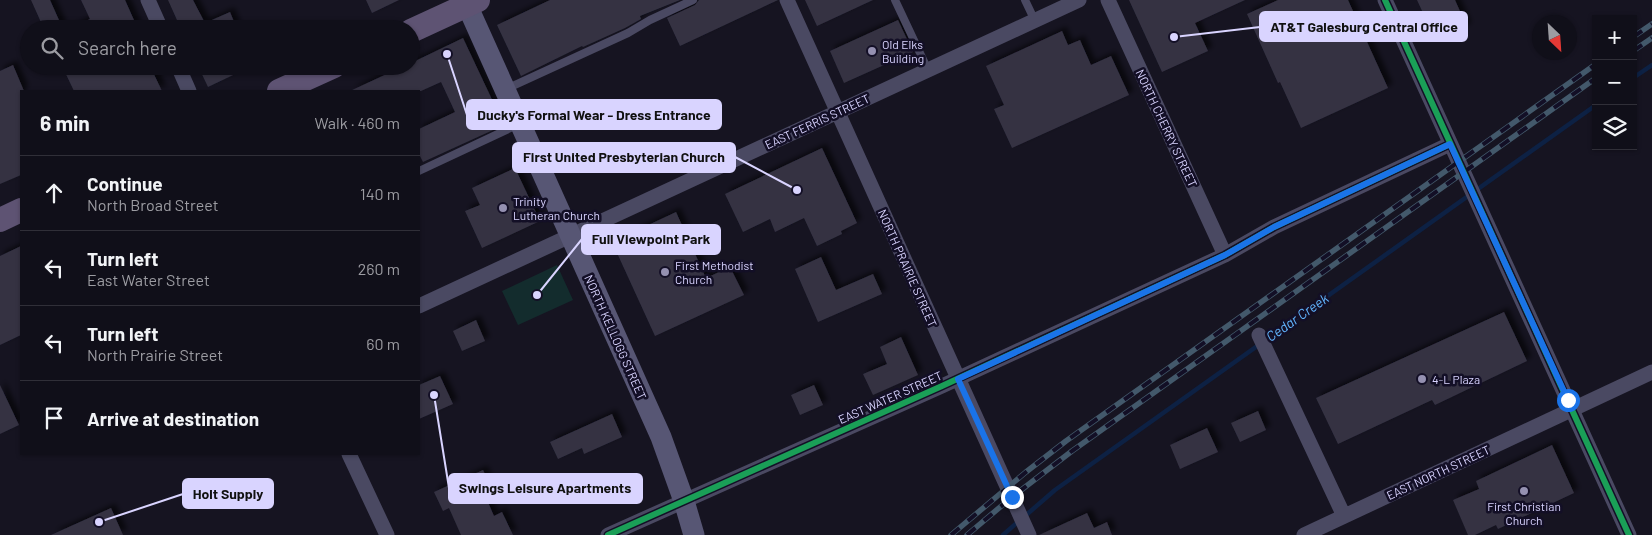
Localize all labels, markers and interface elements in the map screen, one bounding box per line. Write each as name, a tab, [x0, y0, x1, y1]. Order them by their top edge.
callout: AT&T Galesburg Central Office	[1260, 12, 1467, 41]
north arrow	[1532, 15, 1577, 60]
map controls	[1592, 15, 1637, 150]
button: +	[1592, 15, 1637, 60]
text: AT&T Galesburg Central Office	[1270, 18, 1458, 35]
search box	[20, 20, 420, 75]
icon: search	[38, 34, 66, 62]
text: Search here	[78, 36, 177, 59]
place label: Old Elks Building	[882, 37, 924, 65]
marker: Old Elks Building	[866, 45, 878, 57]
button: −	[1592, 60, 1637, 105]
street label: NORTH CHERRY STREET	[1134, 67, 1201, 189]
street label: EAST FERRIS STREET	[763, 91, 872, 151]
callout: Ducky's Formal Wear - Dress Entrance	[467, 100, 721, 129]
button: layers	[1592, 105, 1637, 150]
text: Ducky's Formal Wear - Dress Entrance	[477, 106, 711, 123]
text: 6 min	[40, 110, 90, 135]
text: Walk · 460 m	[315, 113, 400, 132]
callout: First United Presbyterian Church	[513, 143, 735, 172]
text: First United Presbyterian Church	[523, 148, 725, 165]
text: Continue	[87, 172, 163, 195]
icon: ahead	[40, 179, 68, 207]
text: 140 m	[360, 184, 400, 203]
place label: Trinity Lutheran Church	[513, 194, 600, 222]
text: North Broad Street	[87, 195, 219, 214]
marker: Trinity Lutheran Church	[497, 202, 509, 214]
street label: NORTH PRAIRIE STREET	[876, 207, 940, 329]
callout: Full Viewpoint Park	[582, 225, 720, 254]
text: Full Viewpoint Park	[592, 230, 711, 247]
text: Turn left	[87, 247, 158, 270]
icon: left	[40, 254, 68, 282]
place label: First Methodist Church	[675, 258, 754, 286]
text: 260 m	[358, 259, 400, 278]
marker: First Methodist Church	[659, 266, 671, 278]
text: East Water Street	[87, 270, 210, 289]
street label: NORTH KELLOGG STREET	[582, 272, 650, 402]
water label: Cedar Creek	[1262, 289, 1332, 345]
text: Turn left	[87, 322, 158, 345]
icon: left	[40, 329, 68, 357]
text: 60 m	[366, 334, 400, 353]
text: North Prairie Street	[87, 345, 223, 364]
street label: EAST WATER STREET	[836, 368, 944, 426]
place label: 4-L Plaza	[1432, 372, 1480, 386]
marker: 4-L Plaza	[1416, 373, 1428, 385]
route start	[1557, 389, 1580, 412]
icon: arrive	[40, 404, 68, 432]
text: Arrive at destination	[87, 407, 259, 430]
street label: EAST NORTH STREET	[1384, 442, 1492, 502]
callout: Swings Leisure Apartments	[449, 474, 642, 503]
callout: Holt Supply	[183, 479, 273, 508]
text: Swings Leisure Apartments	[459, 479, 631, 496]
text: Holt Supply	[193, 485, 263, 502]
marker: First Christian Church	[1518, 485, 1530, 497]
route end	[1001, 486, 1024, 509]
place label: First Christian Church	[1487, 499, 1561, 527]

